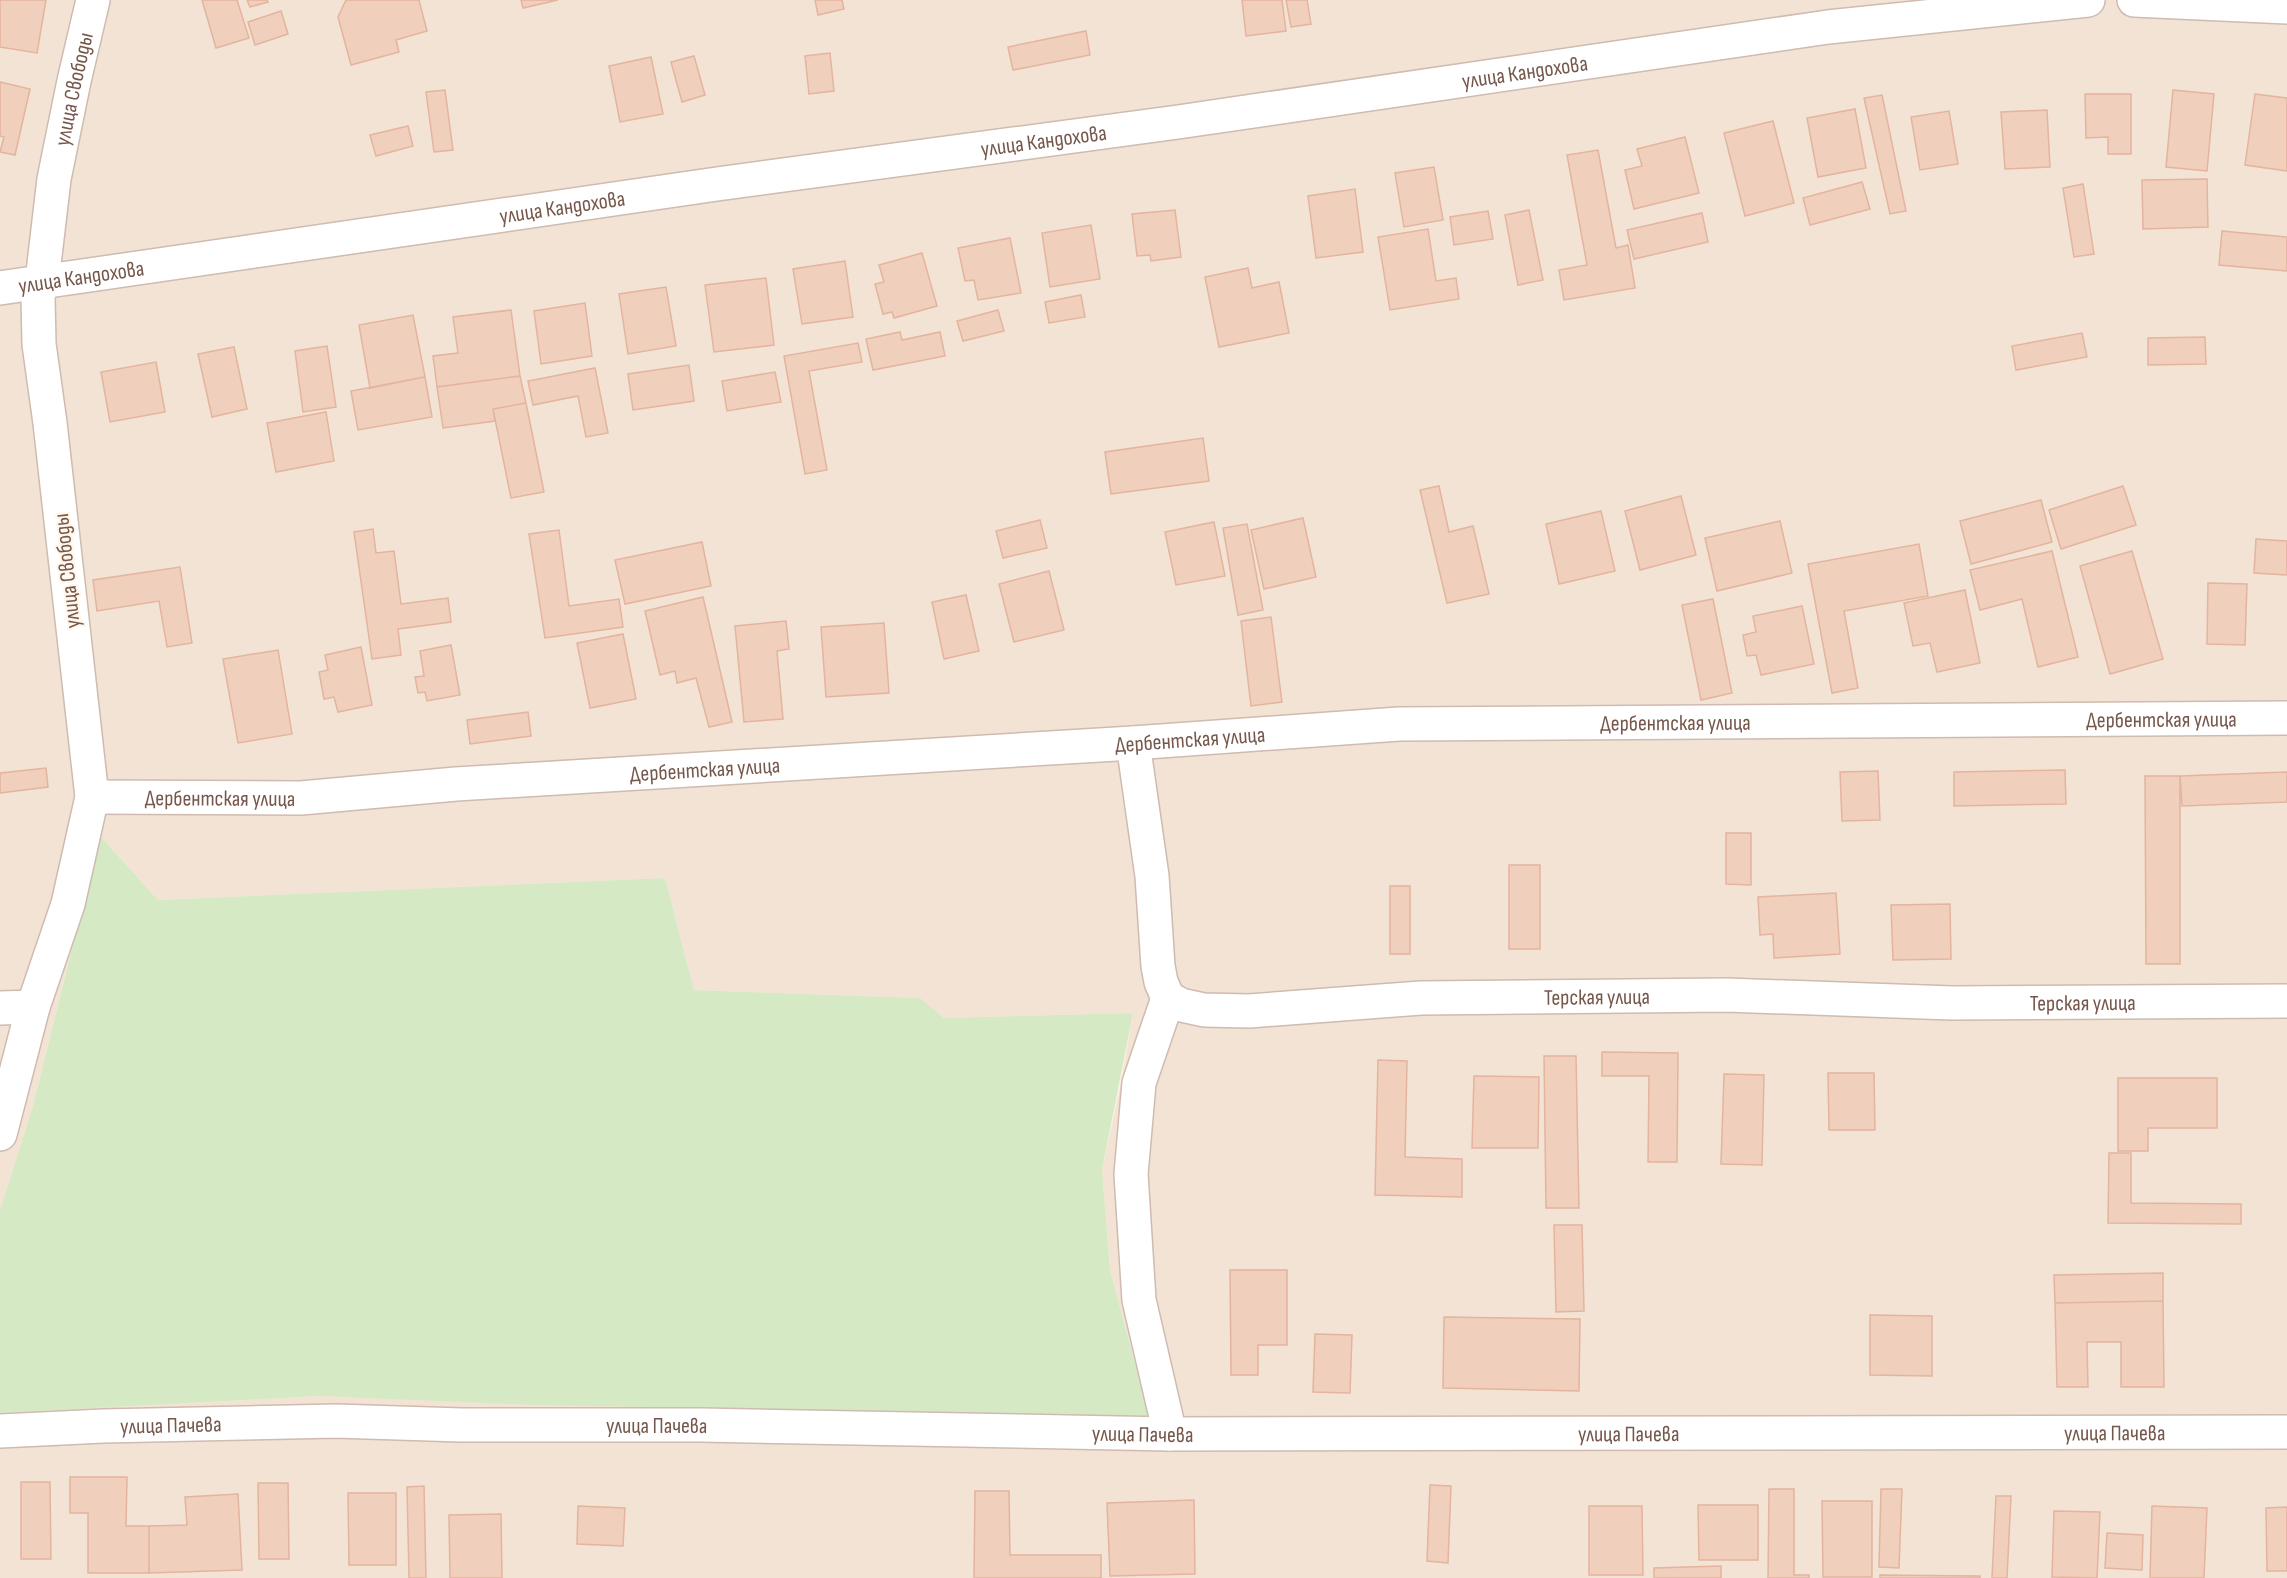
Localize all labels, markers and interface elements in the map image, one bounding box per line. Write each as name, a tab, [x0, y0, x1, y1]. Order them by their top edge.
street label: улица Свободы	[49, 30, 100, 148]
street label: улица Кандохова	[1460, 50, 1590, 95]
street label: улица Кандохова	[979, 120, 1108, 163]
street label: улица Кандохова	[498, 185, 627, 230]
street label: улица Кандохова	[17, 255, 146, 300]
street label: улица Свободы	[48, 512, 87, 630]
street label: Дербентская улица	[2086, 706, 2237, 734]
street label: Дербентская улица	[1600, 710, 1751, 738]
street label: Дербентская улица	[1114, 722, 1266, 759]
street label: Дербентская улица	[629, 752, 781, 788]
street label: Дербентская улица	[145, 785, 295, 813]
street label: Терская улица	[1544, 984, 1650, 1012]
street label: Терская улица	[2030, 990, 2136, 1018]
street label: улица Пачева	[120, 1411, 222, 1441]
street label: улица Пачева	[606, 1413, 708, 1440]
street label: улица Пачева	[2064, 1420, 2165, 1447]
street label: улица Пачева	[1092, 1421, 1193, 1449]
street label: улица Пачева	[1578, 1421, 1679, 1448]

